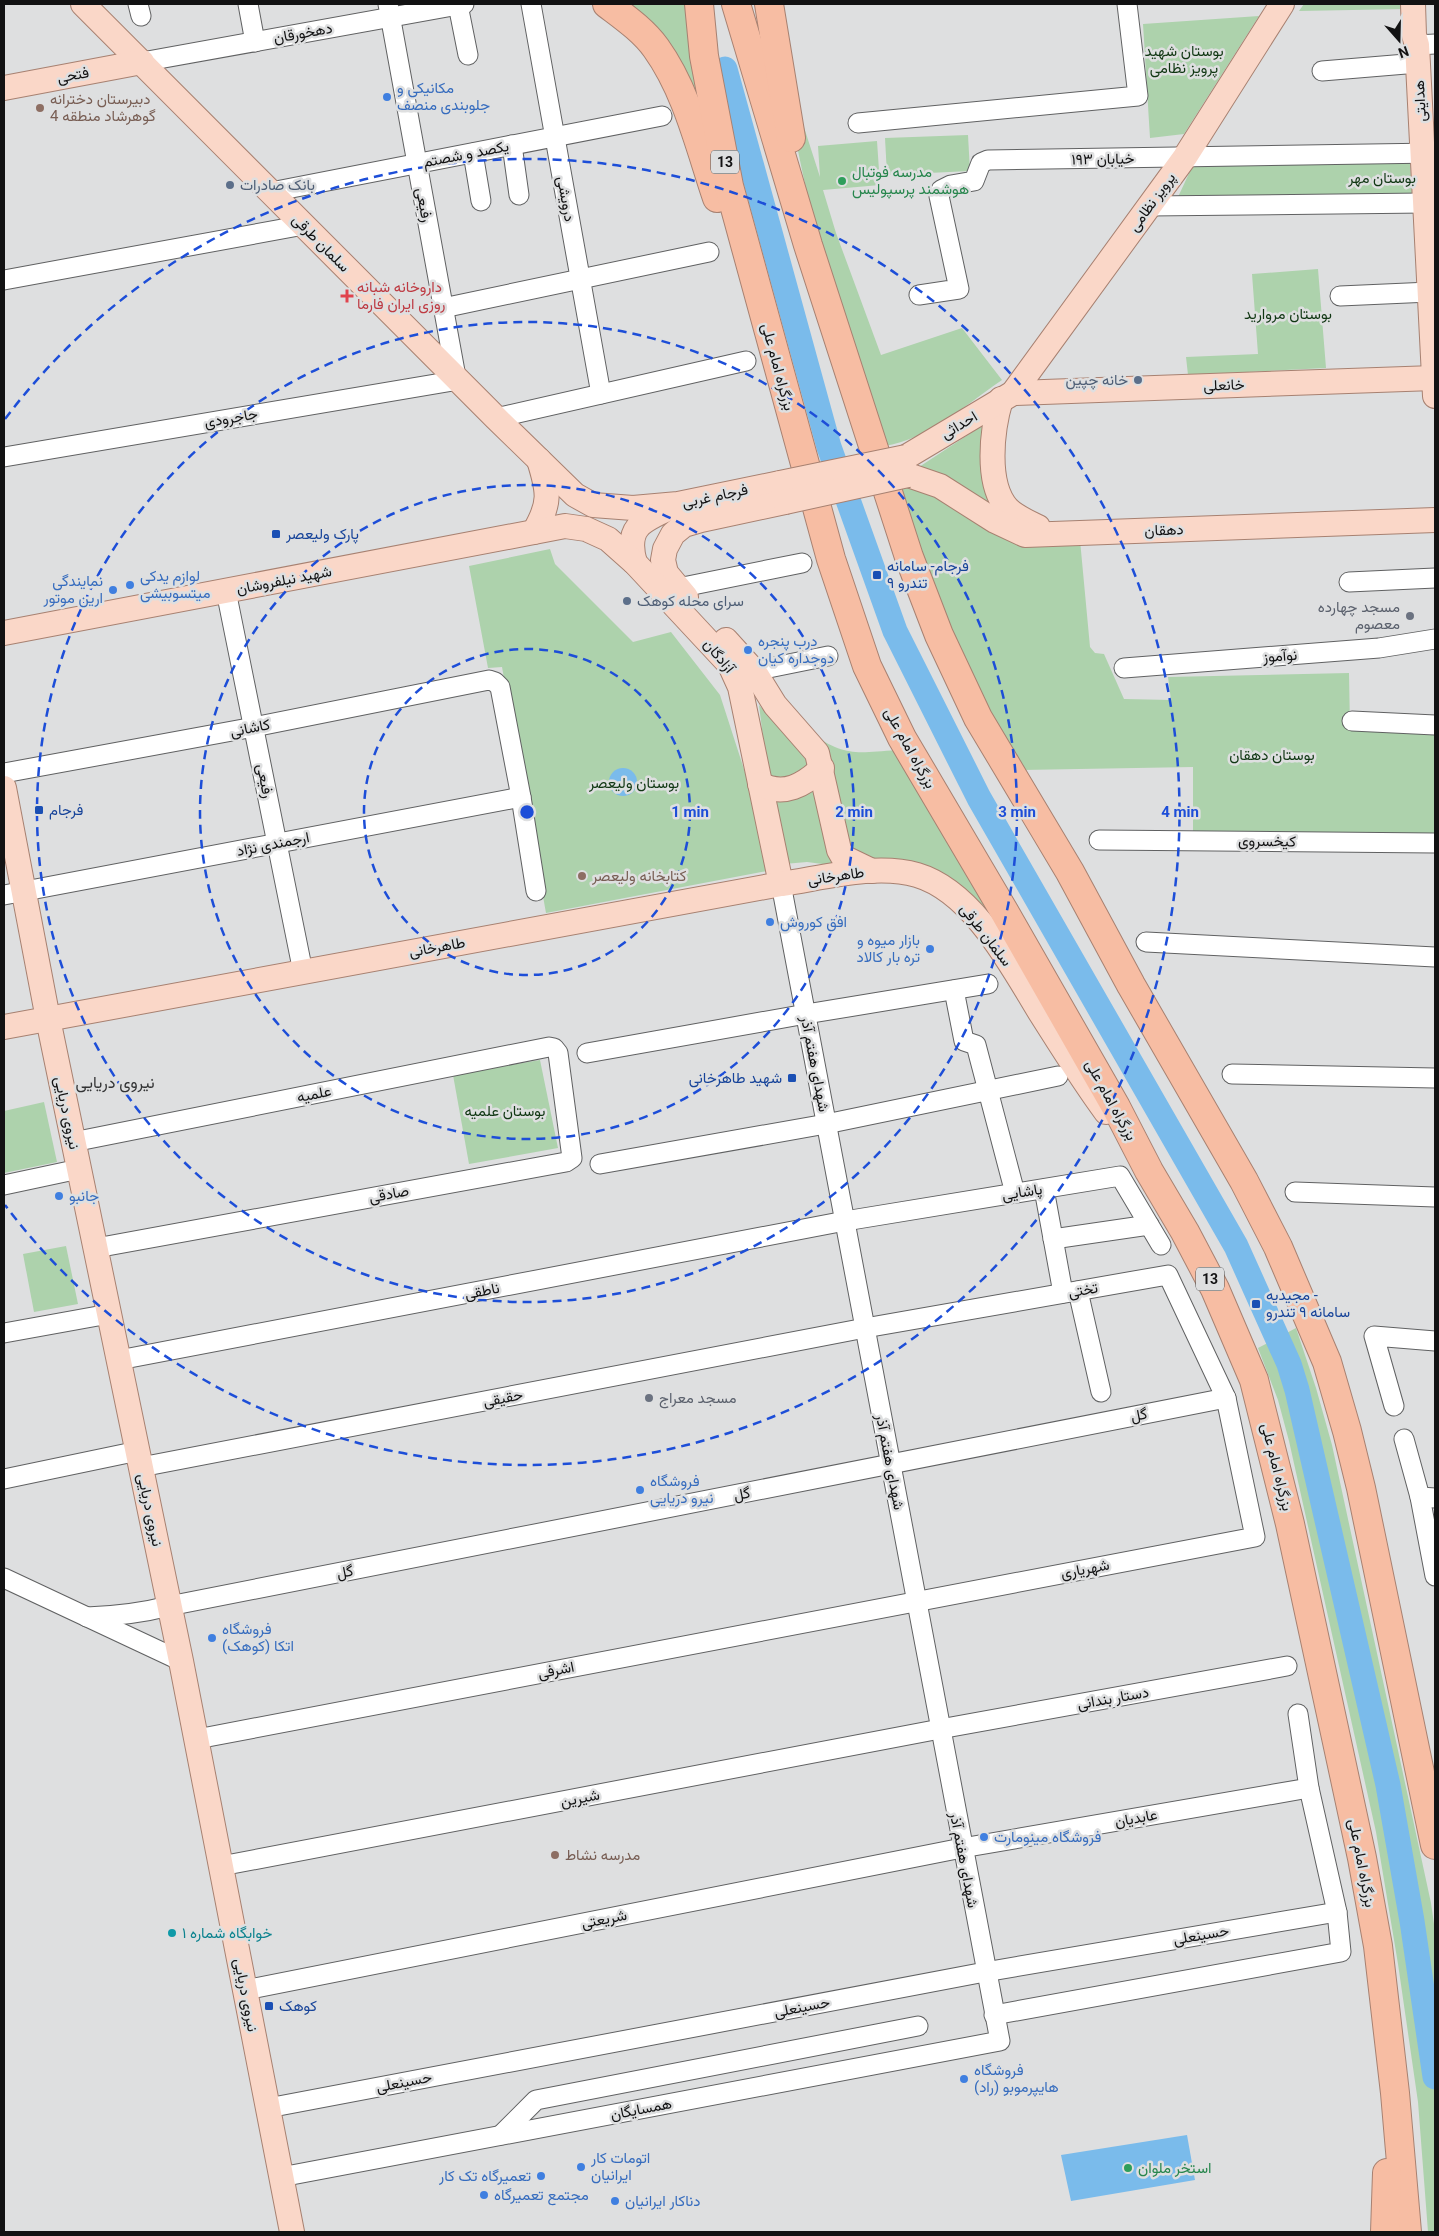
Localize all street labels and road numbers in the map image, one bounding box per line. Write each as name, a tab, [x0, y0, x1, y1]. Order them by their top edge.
street label: دهخورقان	[272, 19, 334, 47]
street label: فتحی	[55, 63, 91, 88]
street label: هدایتی	[1410, 80, 1431, 122]
street label: یکصد و شصتم	[422, 137, 511, 172]
street label: خیابان ۱۹۳	[1071, 149, 1135, 169]
road number: 13	[711, 150, 739, 173]
street label: پرویز نظامی	[1125, 169, 1180, 236]
street label: درویشی	[552, 175, 579, 223]
street label: رفیعی	[411, 186, 436, 224]
street label: سلمان طرقی	[288, 210, 354, 276]
street label: بزرگراه امام علی	[757, 321, 798, 413]
street label: خانعلی	[1203, 375, 1245, 396]
street label: جاجرودی	[203, 404, 259, 433]
street label: احداثی	[938, 407, 981, 444]
street label: فرجام غربی	[680, 480, 750, 513]
street label: دهقان	[1144, 520, 1184, 540]
street label: شهید نیلفروشان	[235, 562, 333, 598]
street label: آزادگان	[700, 635, 739, 678]
street label: نوآموز	[1261, 646, 1298, 666]
street label: بزرگراه امام علی	[880, 704, 940, 792]
street label: کاشانی	[228, 715, 272, 742]
street label: رفیعی	[252, 762, 277, 800]
street label: ارجمندی نژاد	[235, 828, 311, 861]
street label: کیخسروی	[1238, 831, 1296, 852]
street label: طاهرخانی	[807, 863, 866, 890]
street label: سلمان طرقی	[955, 900, 1016, 970]
street label: طاهرخانی	[408, 933, 467, 962]
street label: شهدای هفتم آذر	[796, 1014, 833, 1114]
street label: بزرگراه امام علی	[1081, 1056, 1141, 1144]
street label: نیروی دریایی	[50, 1075, 84, 1151]
street label: علمیه	[295, 1082, 333, 1106]
street label: پاشایی	[1000, 1180, 1044, 1205]
street label: صادقی	[368, 1182, 411, 1207]
road number: 13	[1196, 1268, 1224, 1290]
street label: تختی	[1067, 1278, 1100, 1302]
street label: ناطقی	[463, 1279, 501, 1304]
street label: حقیقی	[482, 1385, 525, 1412]
street label: گل	[1129, 1405, 1149, 1425]
street label: شهدای هفتم آذر	[871, 1412, 908, 1512]
street label: بزرگراه امام علی	[1256, 1421, 1297, 1513]
street label: نیروی دریایی	[133, 1472, 167, 1548]
street label: گل	[732, 1484, 752, 1504]
street label: شهریاری	[1059, 1555, 1111, 1584]
street label: گل	[335, 1562, 355, 1582]
street label: اشرفی	[536, 1658, 576, 1683]
street label: دستار بندانی	[1076, 1683, 1150, 1714]
street label: شیرین	[559, 1785, 601, 1812]
street label: عابدیان	[1113, 1805, 1159, 1831]
street label: شهدای هفتم آذر	[945, 1810, 982, 1910]
street label: بزرگراه امام علی	[1344, 1817, 1379, 1909]
street label: شریعتی	[580, 1906, 629, 1933]
street label: حسینعلی	[1172, 1921, 1230, 1950]
street label: نیروی دریایی	[229, 1957, 262, 2033]
street label: حسینعلی	[773, 1993, 832, 2022]
street label: حسینعلی	[375, 2068, 434, 2097]
street label: همسایگان	[609, 2094, 673, 2124]

